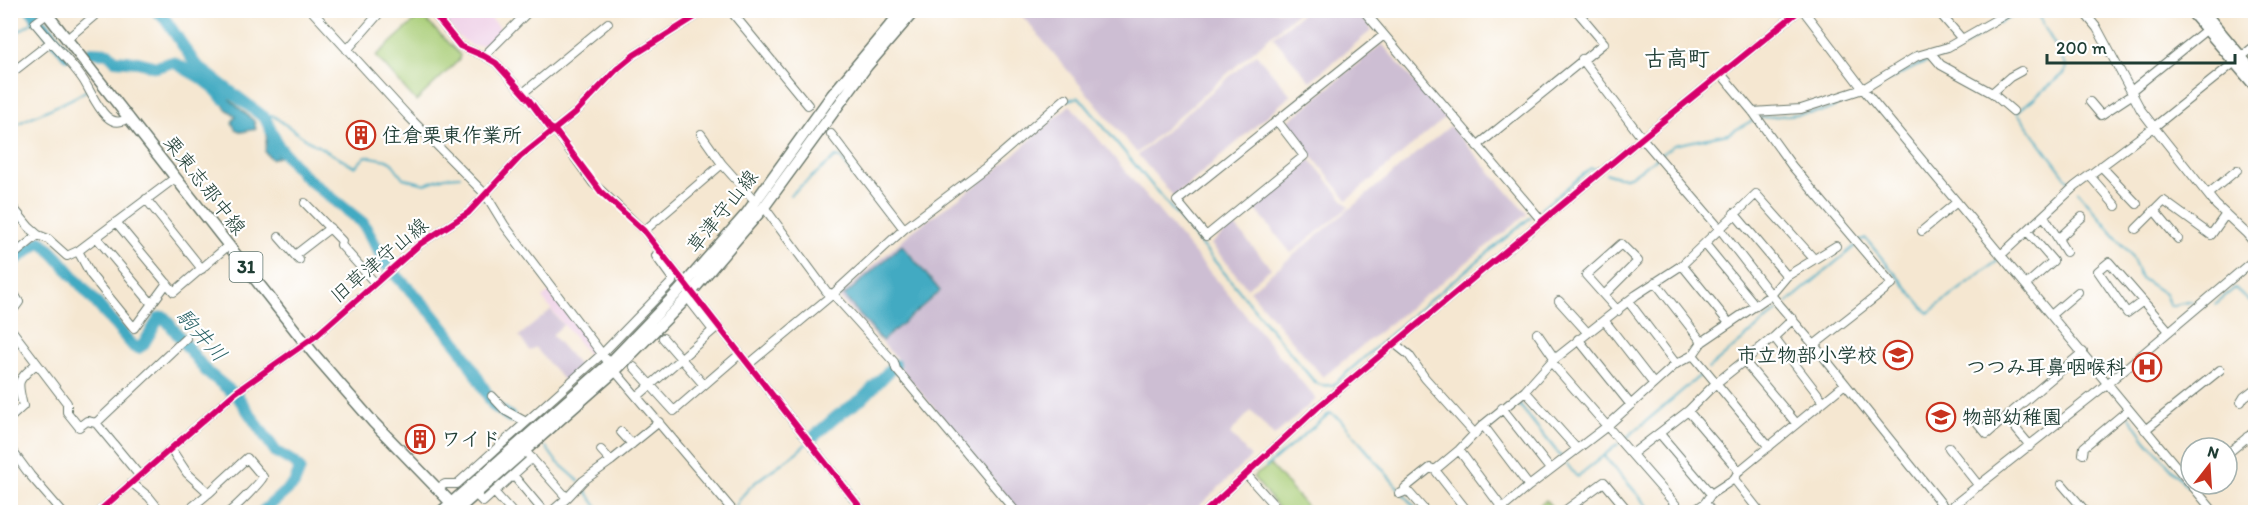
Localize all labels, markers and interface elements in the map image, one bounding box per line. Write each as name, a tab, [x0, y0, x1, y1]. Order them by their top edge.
scale bar	[2047, 27, 2234, 65]
text: 200 m	[2056, 37, 2107, 59]
district label: 古高町	[1644, 45, 1710, 72]
building icon: 住倉栗東作業所	[345, 119, 377, 151]
place label: 住倉栗東作業所	[382, 123, 522, 147]
street label: 栗東志那中線	[159, 130, 251, 240]
street label: 草津守山線	[681, 165, 763, 257]
street label: 旧草津守山線	[325, 212, 433, 308]
road number: 31	[230, 252, 262, 282]
water label: 駒井川	[172, 303, 232, 367]
school or university icon: 市立物部小学校	[1882, 339, 1914, 371]
place label: 市立物部小学校	[1737, 343, 1877, 367]
hospital icon: つつみ耳鼻咽喉科	[2131, 351, 2163, 383]
place label: つつみ耳鼻咽喉科	[1966, 355, 2126, 379]
school or university icon: 物部幼稚園	[1925, 401, 1957, 433]
place label: 物部幼稚園	[1962, 405, 2062, 429]
building icon: ワイド	[404, 423, 436, 455]
place label: ワイド	[441, 427, 501, 451]
north arrow	[2179, 436, 2239, 496]
text: N	[2205, 441, 2221, 463]

